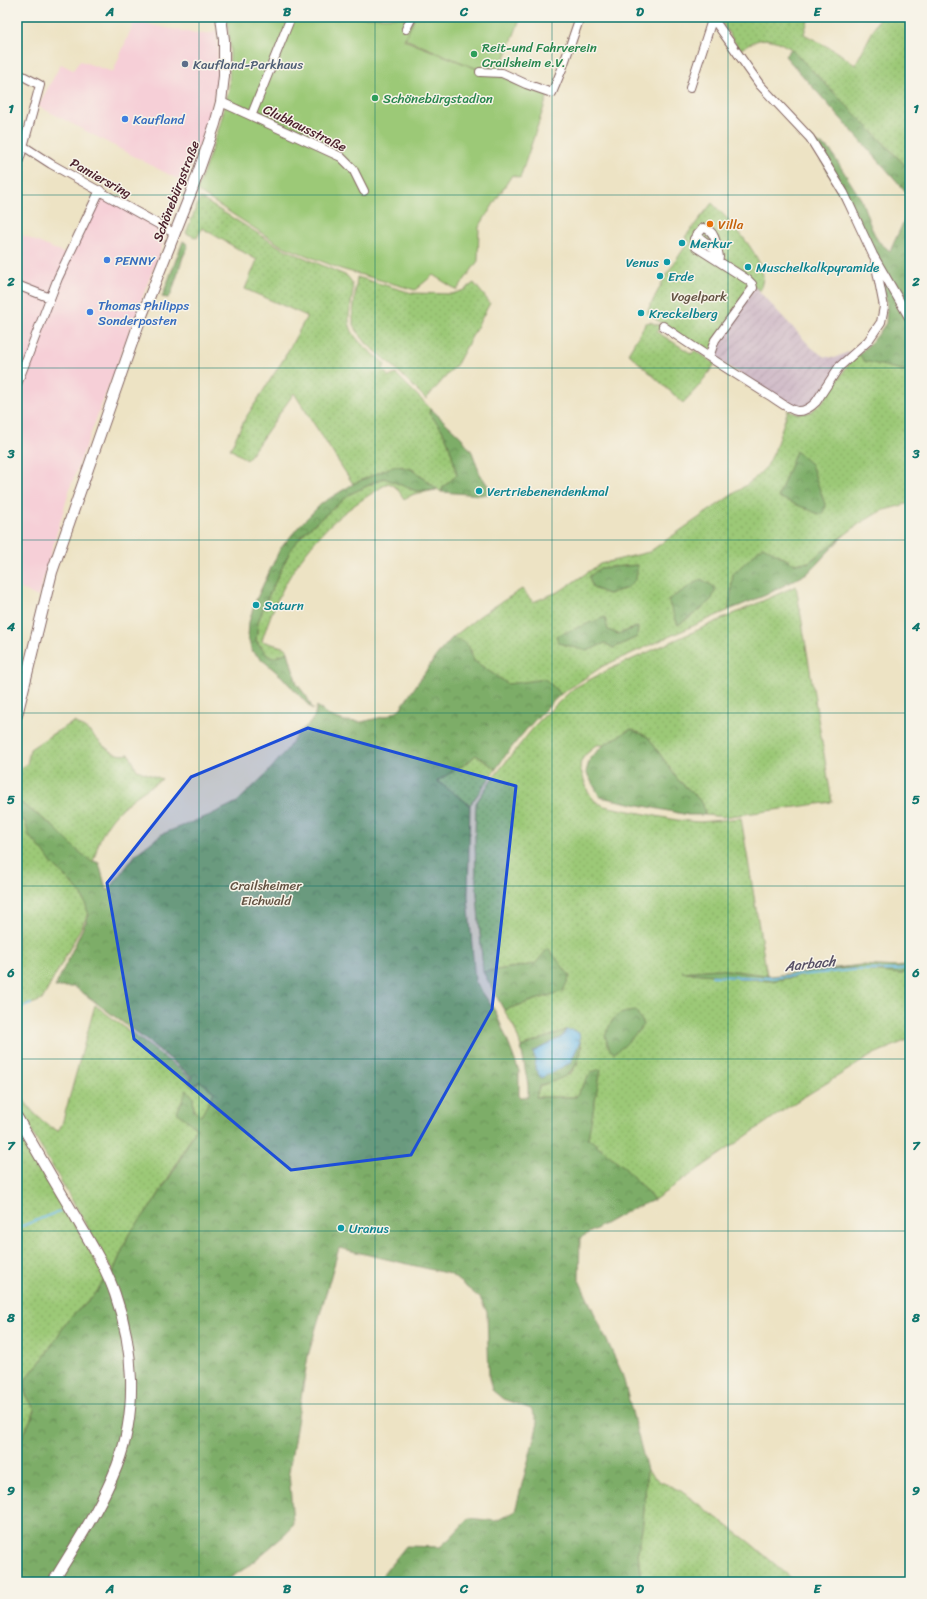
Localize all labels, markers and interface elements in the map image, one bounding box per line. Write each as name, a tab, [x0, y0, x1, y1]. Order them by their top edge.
text: A	[105, 0, 114, 23]
text: B	[283, 0, 292, 23]
text: C	[459, 0, 469, 23]
text: D	[636, 0, 644, 23]
text: E	[813, 0, 822, 23]
place label: Reit-und Fahrverein Crailsheim e.V.	[482, 36, 597, 74]
marker: Reit-und Fahrverein Crailsheim e.V.	[469, 49, 479, 59]
place label: Kaufland-Parkhaus	[193, 53, 303, 76]
marker: Kaufland-Parkhaus	[180, 59, 190, 69]
place label: Schönebürgstadion	[383, 87, 493, 110]
marker: Schönebürgstadion	[370, 93, 380, 103]
text: 1	[8, 97, 14, 120]
text: 1	[913, 97, 919, 120]
street label: Clubhausstraße	[259, 98, 351, 158]
place label: Kaufland	[133, 108, 185, 131]
marker: Kaufland	[120, 114, 130, 124]
street label: Schönebürgstraße	[146, 137, 206, 245]
street label: Pamiersring	[66, 152, 136, 205]
place label: Villa	[718, 213, 744, 236]
marker: Villa	[705, 219, 715, 229]
place label: Merkur	[690, 232, 732, 255]
marker: Merkur	[677, 238, 687, 248]
place label: PENNY	[115, 249, 156, 272]
place label: Venus	[626, 251, 659, 274]
marker: PENNY	[102, 255, 112, 265]
place label: Muschelkalkpyramide	[756, 256, 879, 279]
marker: Venus	[662, 257, 672, 267]
marker: Muschelkalkpyramide	[743, 262, 753, 272]
place label: Erde	[668, 265, 694, 288]
text: 2	[6, 270, 15, 293]
text: 2	[911, 270, 920, 293]
marker: Erde	[655, 271, 665, 281]
park label: Vogelpark	[671, 285, 727, 308]
place label: Thomas Philipps Sonderposten	[98, 294, 189, 332]
place label: Kreckelberg	[649, 302, 718, 325]
marker: Thomas Philipps Sonderposten	[85, 307, 95, 317]
marker: Kreckelberg	[636, 308, 646, 318]
text: 3	[6, 442, 15, 465]
text: 3	[911, 442, 920, 465]
place label: Vertriebenendenkmal	[487, 480, 609, 503]
marker: Vertriebenendenkmal	[474, 486, 484, 496]
place label: Saturn	[264, 594, 304, 617]
marker: Saturn	[251, 600, 261, 610]
text: 4	[6, 615, 16, 638]
text: 4	[911, 615, 921, 638]
text: 5	[7, 788, 15, 811]
text: 5	[912, 788, 920, 811]
park label: Crailsheimer Eichwald	[230, 874, 302, 912]
water label: Aarbach	[782, 949, 838, 979]
text: 6	[6, 961, 15, 984]
text: 6	[911, 961, 920, 984]
text: 7	[7, 1134, 16, 1157]
text: 7	[912, 1134, 921, 1157]
place label: Uranus	[349, 1217, 389, 1240]
marker: Uranus	[336, 1223, 346, 1233]
text: 8	[6, 1306, 15, 1329]
text: 8	[911, 1306, 920, 1329]
text: 9	[7, 1479, 15, 1502]
text: 9	[912, 1479, 920, 1502]
text: A	[105, 1577, 114, 1599]
text: B	[283, 1577, 292, 1599]
text: C	[459, 1577, 469, 1599]
text: D	[636, 1577, 644, 1599]
text: E	[813, 1577, 822, 1599]

